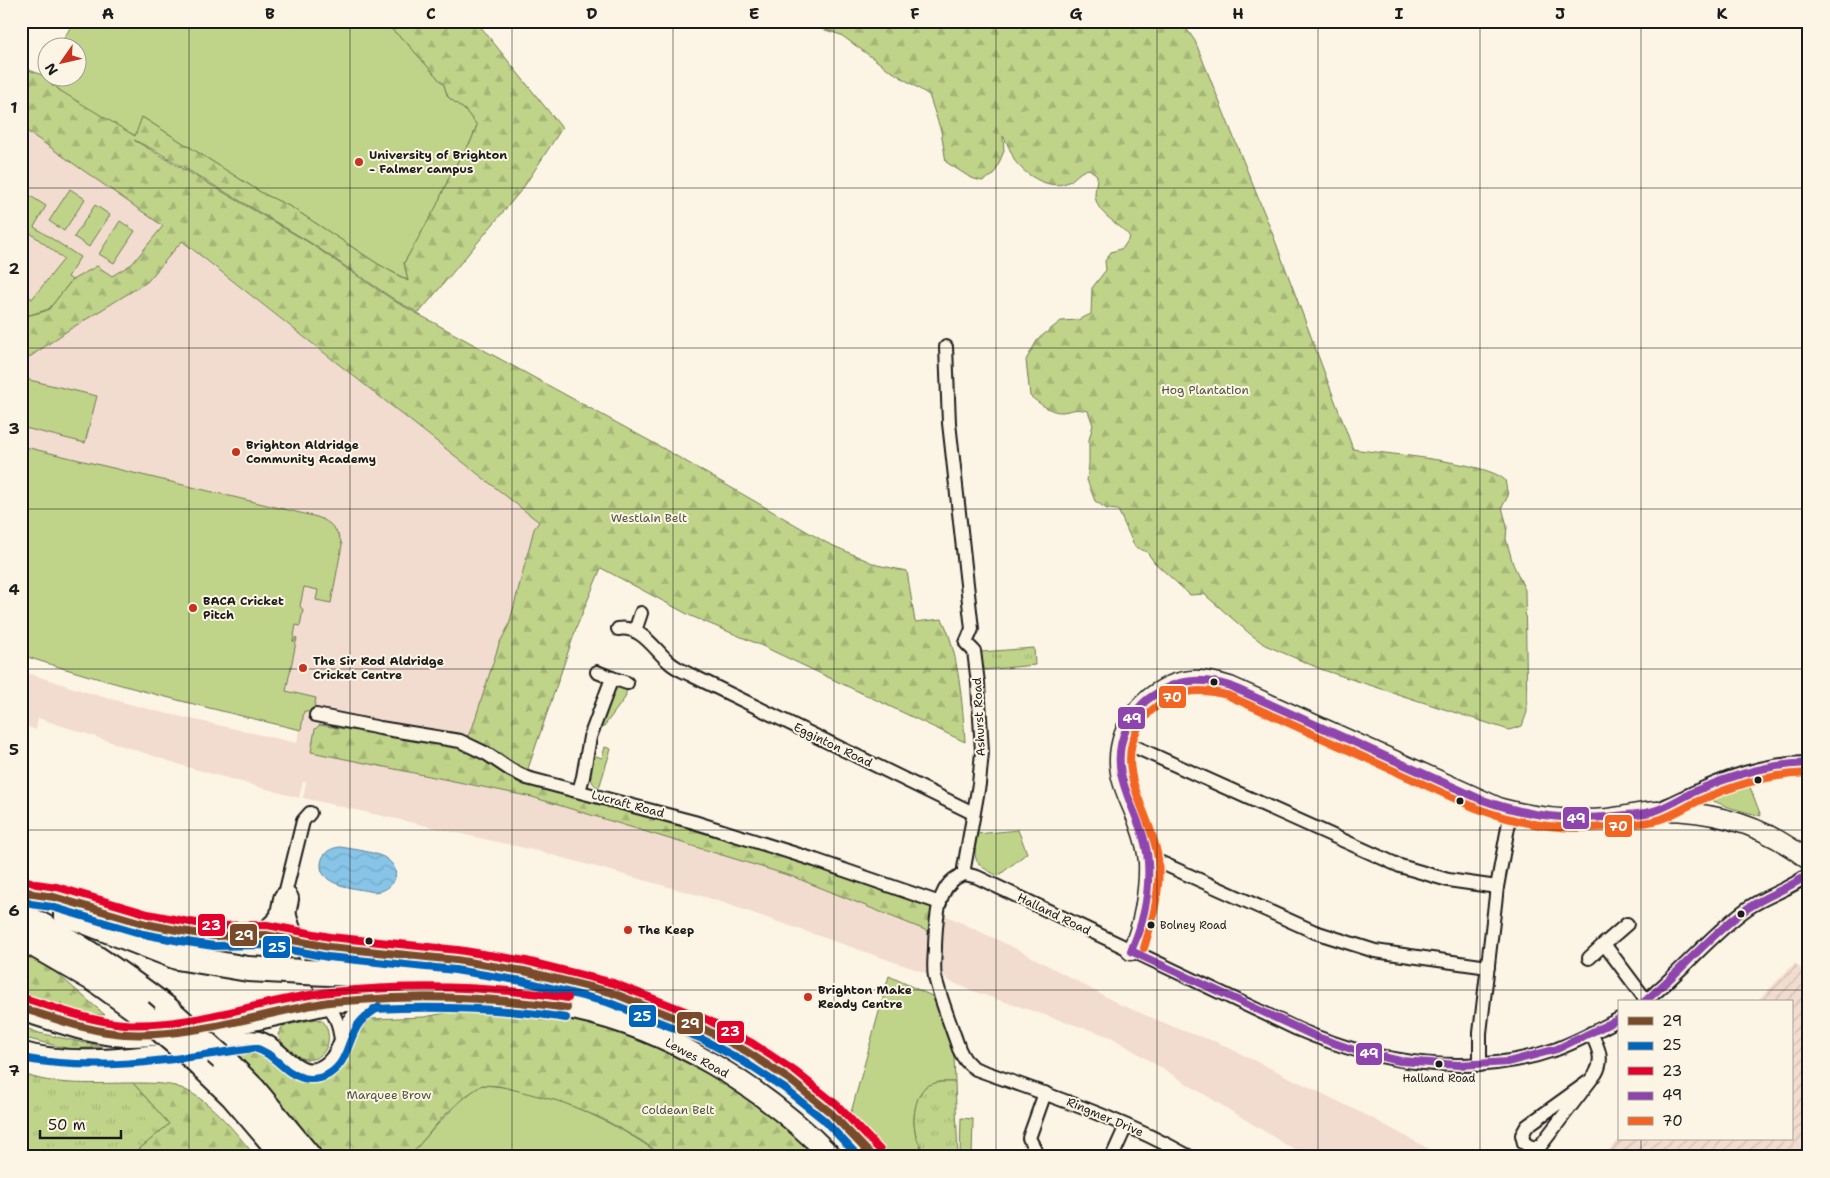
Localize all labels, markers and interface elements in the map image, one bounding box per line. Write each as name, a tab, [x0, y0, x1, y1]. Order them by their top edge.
text: A	[102, 3, 114, 24]
text: B	[265, 3, 275, 24]
text: C	[426, 3, 436, 24]
text: D	[586, 3, 598, 24]
text: E	[749, 3, 759, 24]
text: F	[910, 3, 920, 24]
text: G	[1070, 3, 1083, 24]
text: H	[1232, 3, 1244, 24]
text: I	[1395, 3, 1404, 24]
text: J	[1555, 3, 1565, 24]
text: K	[1717, 3, 1728, 24]
north arrow	[38, 38, 88, 88]
text: N	[41, 60, 62, 79]
text: 1	[10, 97, 18, 118]
place label: University of Brighton - Falmer campus	[369, 147, 507, 177]
marker: University of Brighton - Falmer campus	[353, 156, 365, 168]
text: 2	[8, 258, 20, 279]
park label: Hog Plantation	[1161, 382, 1249, 398]
text: 3	[8, 418, 20, 439]
place label: Brighton Aldridge Community Academy	[246, 437, 376, 467]
marker: Brighton Aldridge Community Academy	[230, 446, 242, 458]
park label: Westlain Belt	[611, 510, 687, 526]
text: 4	[8, 579, 20, 600]
place label: BACA Cricket Pitch	[203, 593, 284, 623]
marker: BACA Cricket Pitch	[187, 602, 199, 614]
place label: The Sir Rod Aldridge Cricket Centre	[313, 653, 444, 683]
marker: The Sir Rod Aldridge Cricket Centre	[297, 662, 309, 674]
street label: Ashurst Road	[969, 677, 989, 757]
unlabelled marker	[1209, 677, 1219, 687]
line badge: 70	[1158, 685, 1187, 709]
text: 70	[1162, 688, 1182, 706]
line badge: 49	[1117, 706, 1146, 730]
text: 49	[1122, 709, 1142, 727]
street label: Egginton Road	[791, 719, 875, 771]
text: 5	[9, 739, 19, 760]
unlabelled marker	[1753, 775, 1763, 785]
street label: Lucraft Road	[590, 787, 667, 821]
unlabelled marker	[1455, 796, 1465, 806]
line badge: 49	[1562, 806, 1590, 830]
text: 49	[1566, 809, 1586, 827]
line badge: 70	[1604, 814, 1633, 838]
text: 70	[1608, 817, 1628, 835]
street label: Halland Road	[1015, 889, 1094, 939]
text: 6	[8, 900, 20, 921]
unlabelled marker	[1736, 909, 1746, 919]
line badge: 23	[197, 913, 226, 937]
text: 23	[201, 916, 221, 934]
place label: Bolney Road	[1160, 918, 1227, 933]
marker: Bolney Road	[1146, 920, 1156, 930]
place label: The Keep	[638, 922, 694, 938]
line badge: 29	[229, 923, 258, 947]
marker: The Keep	[622, 924, 634, 936]
text: 29	[234, 926, 254, 944]
line badge: 25	[262, 935, 291, 959]
unlabelled marker	[364, 936, 374, 946]
text: 25	[268, 938, 286, 956]
place label: Brighton Make Ready Centre	[818, 982, 912, 1012]
marker: Brighton Make Ready Centre	[802, 991, 814, 1003]
legend	[1618, 1000, 1792, 1140]
line badge: 25	[628, 1004, 657, 1028]
text: 25	[633, 1007, 651, 1025]
line badge: 29	[676, 1011, 704, 1035]
text: 29	[1662, 1011, 1682, 1031]
text: 29	[680, 1014, 700, 1032]
line badge: 23	[716, 1020, 745, 1044]
text: 23	[720, 1022, 740, 1040]
street label: Lewes Road	[662, 1034, 732, 1082]
text: 25	[1662, 1035, 1681, 1055]
line badge: 49	[1355, 1042, 1383, 1066]
text: 49	[1359, 1044, 1379, 1062]
marker: Halland Road	[1434, 1059, 1444, 1069]
text: 7	[8, 1060, 20, 1081]
text: 23	[1662, 1061, 1682, 1081]
place label: Halland Road	[1402, 1071, 1476, 1086]
text: 49	[1662, 1085, 1682, 1105]
park label: Marquee Brow	[347, 1087, 432, 1103]
street label: Ringmer Drive	[1064, 1094, 1146, 1140]
park label: Coldean Belt	[641, 1102, 715, 1118]
scale bar	[40, 1108, 121, 1140]
text: 70	[1662, 1111, 1683, 1131]
text: 50 m	[48, 1115, 86, 1135]

